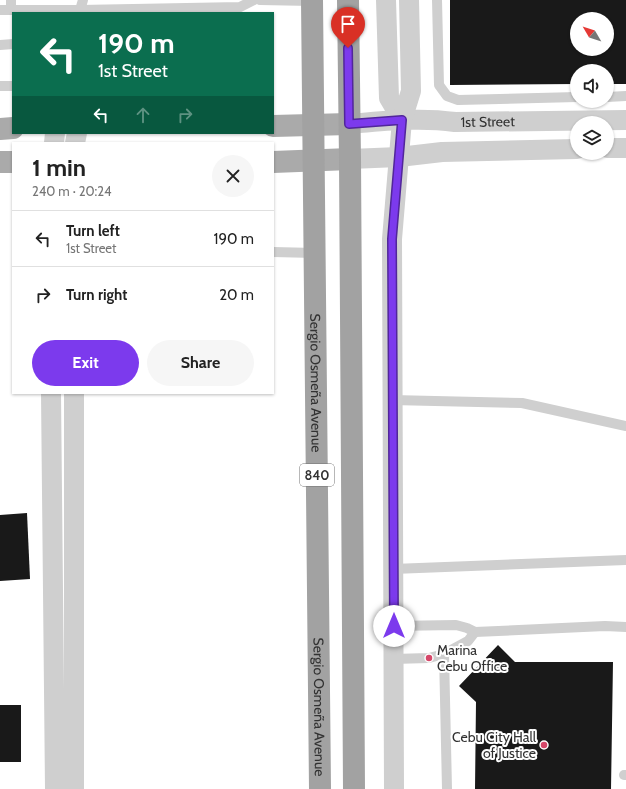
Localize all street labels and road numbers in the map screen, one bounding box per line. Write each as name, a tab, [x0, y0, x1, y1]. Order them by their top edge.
street label: 1st Street	[461, 112, 515, 131]
street label: Sergio Osmeña Avenue	[306, 313, 326, 453]
road number: 840	[300, 464, 334, 486]
street label: Sergio Osmeña Avenue	[309, 637, 329, 776]

